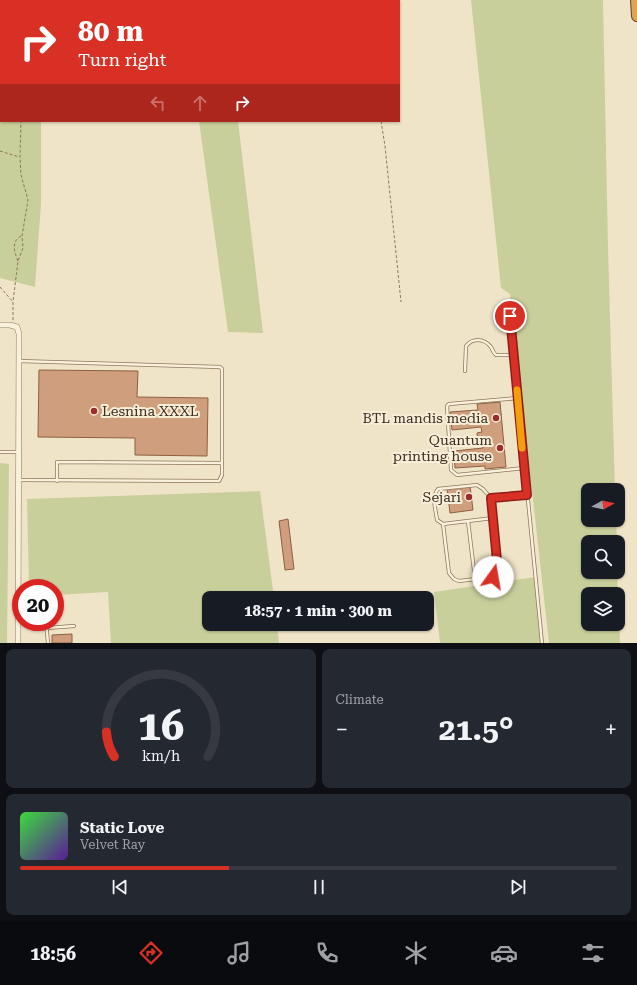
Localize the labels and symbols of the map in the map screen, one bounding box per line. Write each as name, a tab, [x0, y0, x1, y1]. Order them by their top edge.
pin	[493, 299, 527, 333]
place label: Lesnina XXXL	[102, 403, 199, 419]
marker: Lesnina XXXL	[89, 406, 99, 416]
place label: BTL mandis media	[363, 410, 488, 426]
marker: BTL mandis media	[491, 413, 501, 423]
place label: Quantum printing house	[393, 432, 492, 464]
marker: Quantum printing house	[495, 443, 505, 453]
north arrow	[581, 483, 625, 527]
place label: Sejari	[422, 489, 462, 505]
marker: Sejari	[464, 492, 474, 502]
position arrow	[472, 556, 514, 598]
speed limit sign: 20	[12, 579, 64, 631]

